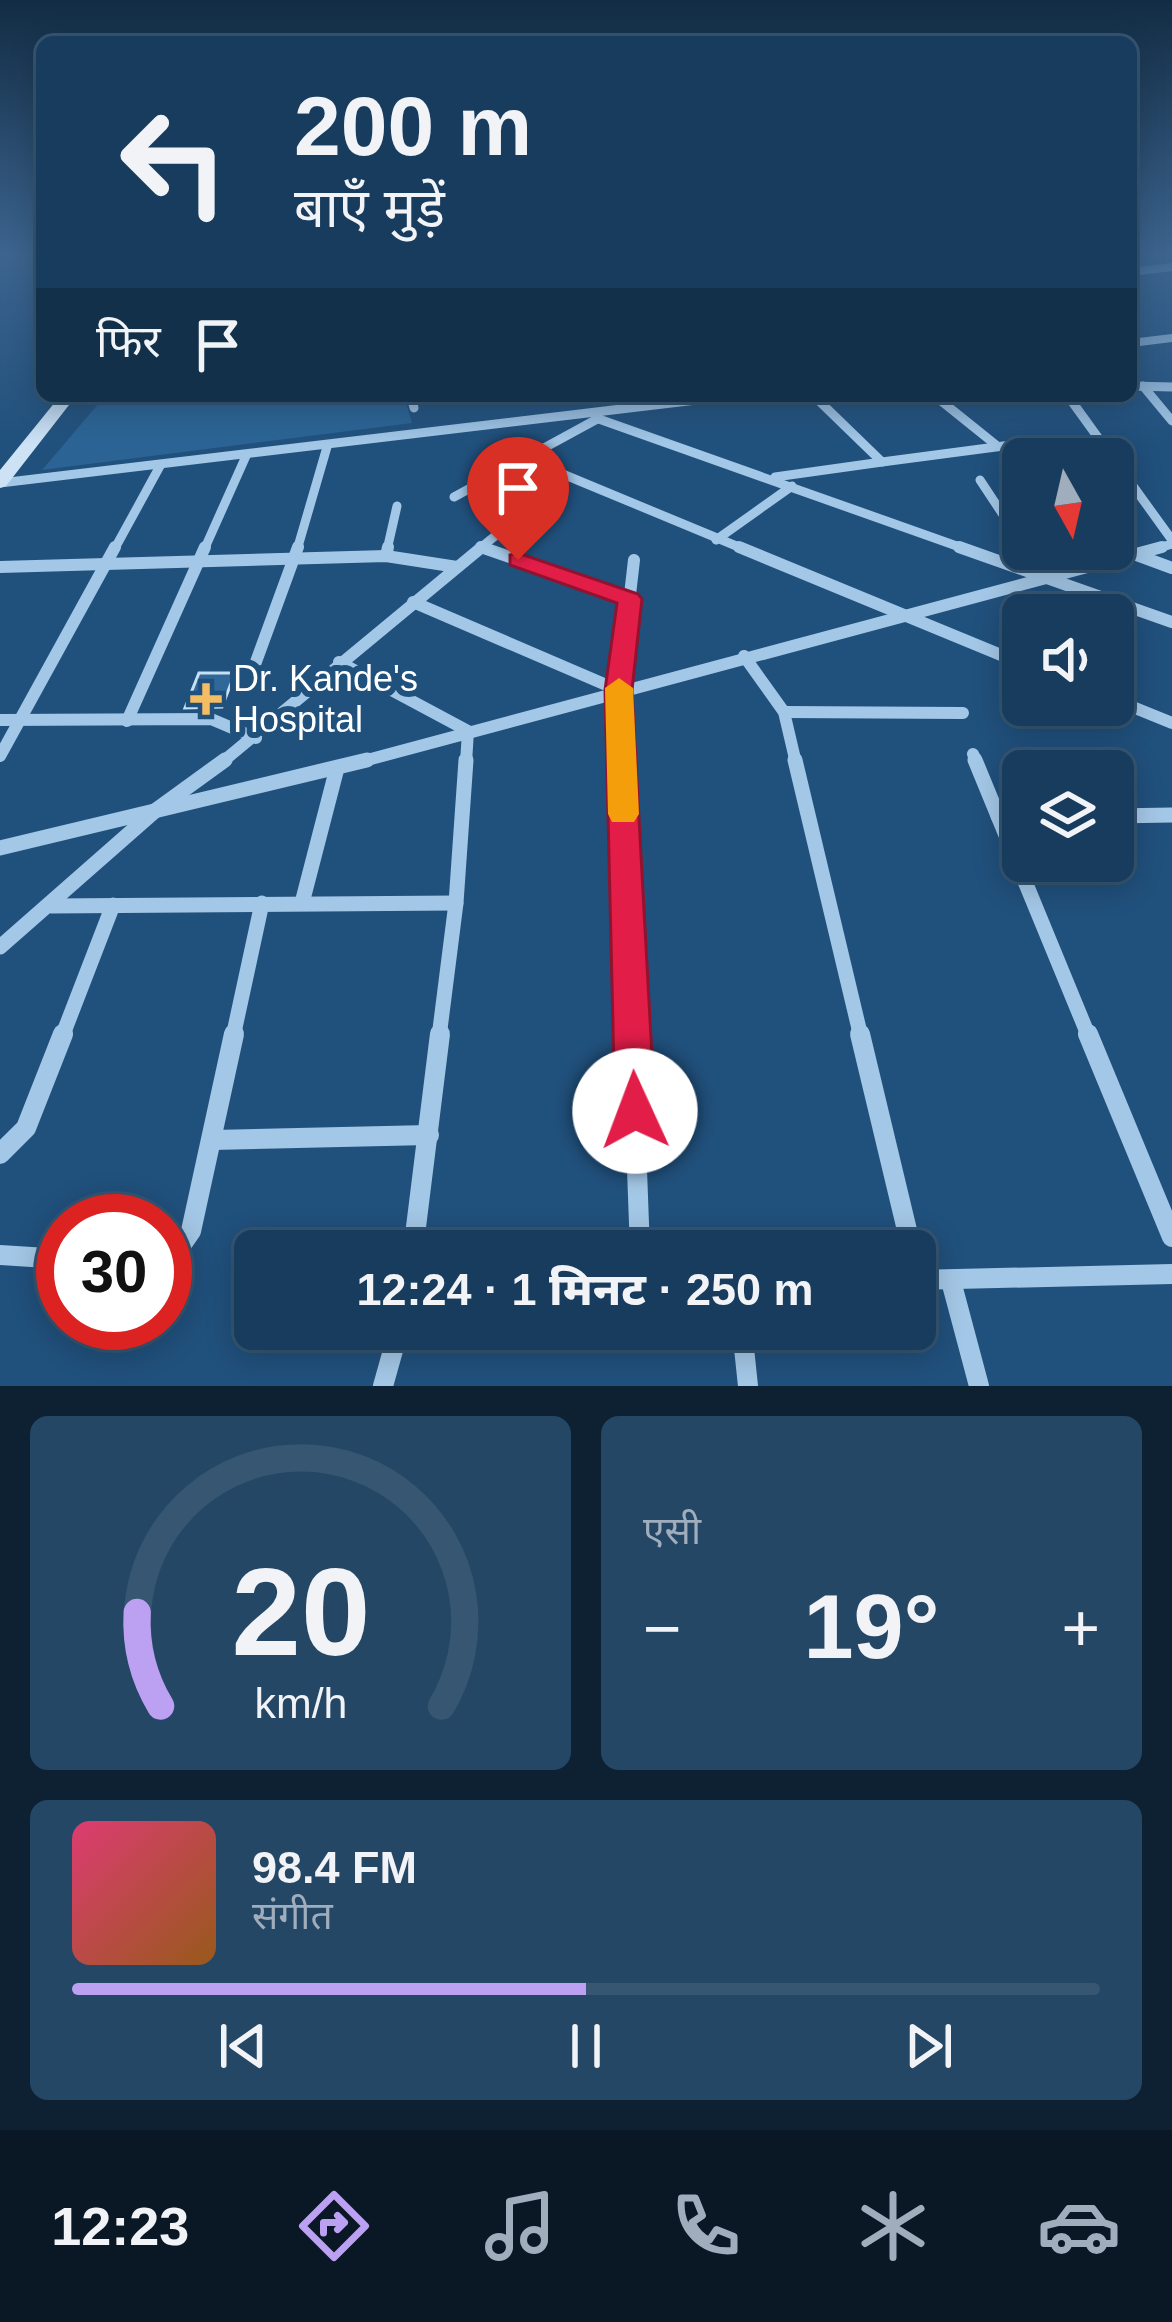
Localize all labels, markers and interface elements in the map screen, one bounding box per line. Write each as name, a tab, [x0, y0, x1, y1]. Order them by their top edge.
text: 200 m	[294, 79, 532, 173]
icon: left	[96, 84, 252, 240]
text: बाएँ मुड़ें	[294, 178, 445, 238]
icon: arrive	[185, 312, 251, 378]
text: फिर	[96, 316, 161, 367]
pin	[467, 437, 569, 560]
north arrow	[1002, 438, 1134, 570]
map controls	[1002, 438, 1134, 882]
icon: arrive	[485, 455, 551, 521]
button: sound	[1002, 594, 1134, 726]
place label: Dr. Kande's Hospital	[233, 658, 418, 740]
marker: Dr. Kande's Hospital	[190, 683, 222, 715]
button: layers	[1002, 750, 1134, 882]
position arrow	[572, 1048, 698, 1174]
speed limit sign: 30	[36, 1194, 192, 1350]
text: 12:24 · 1 मिनट · 250 m	[356, 1264, 814, 1315]
text: एसी	[643, 1509, 701, 1552]
text: 20	[231, 1542, 370, 1681]
text: 19°	[803, 1577, 940, 1677]
text: −	[643, 1591, 682, 1665]
text: +	[1061, 1591, 1100, 1665]
text: km/h	[254, 1679, 347, 1727]
text: 98.4 FM	[252, 1842, 417, 1893]
text: संगीत	[252, 1894, 333, 1937]
icon: previous	[210, 2013, 276, 2079]
icon: pause	[553, 2013, 619, 2079]
icon: next	[896, 2013, 962, 2079]
icon: directions	[292, 2184, 376, 2268]
icon: music	[478, 2184, 562, 2268]
icon: phone	[664, 2184, 748, 2268]
icon: climate	[851, 2184, 935, 2268]
icon: car	[1037, 2184, 1121, 2268]
text: 12:23	[51, 2196, 189, 2256]

